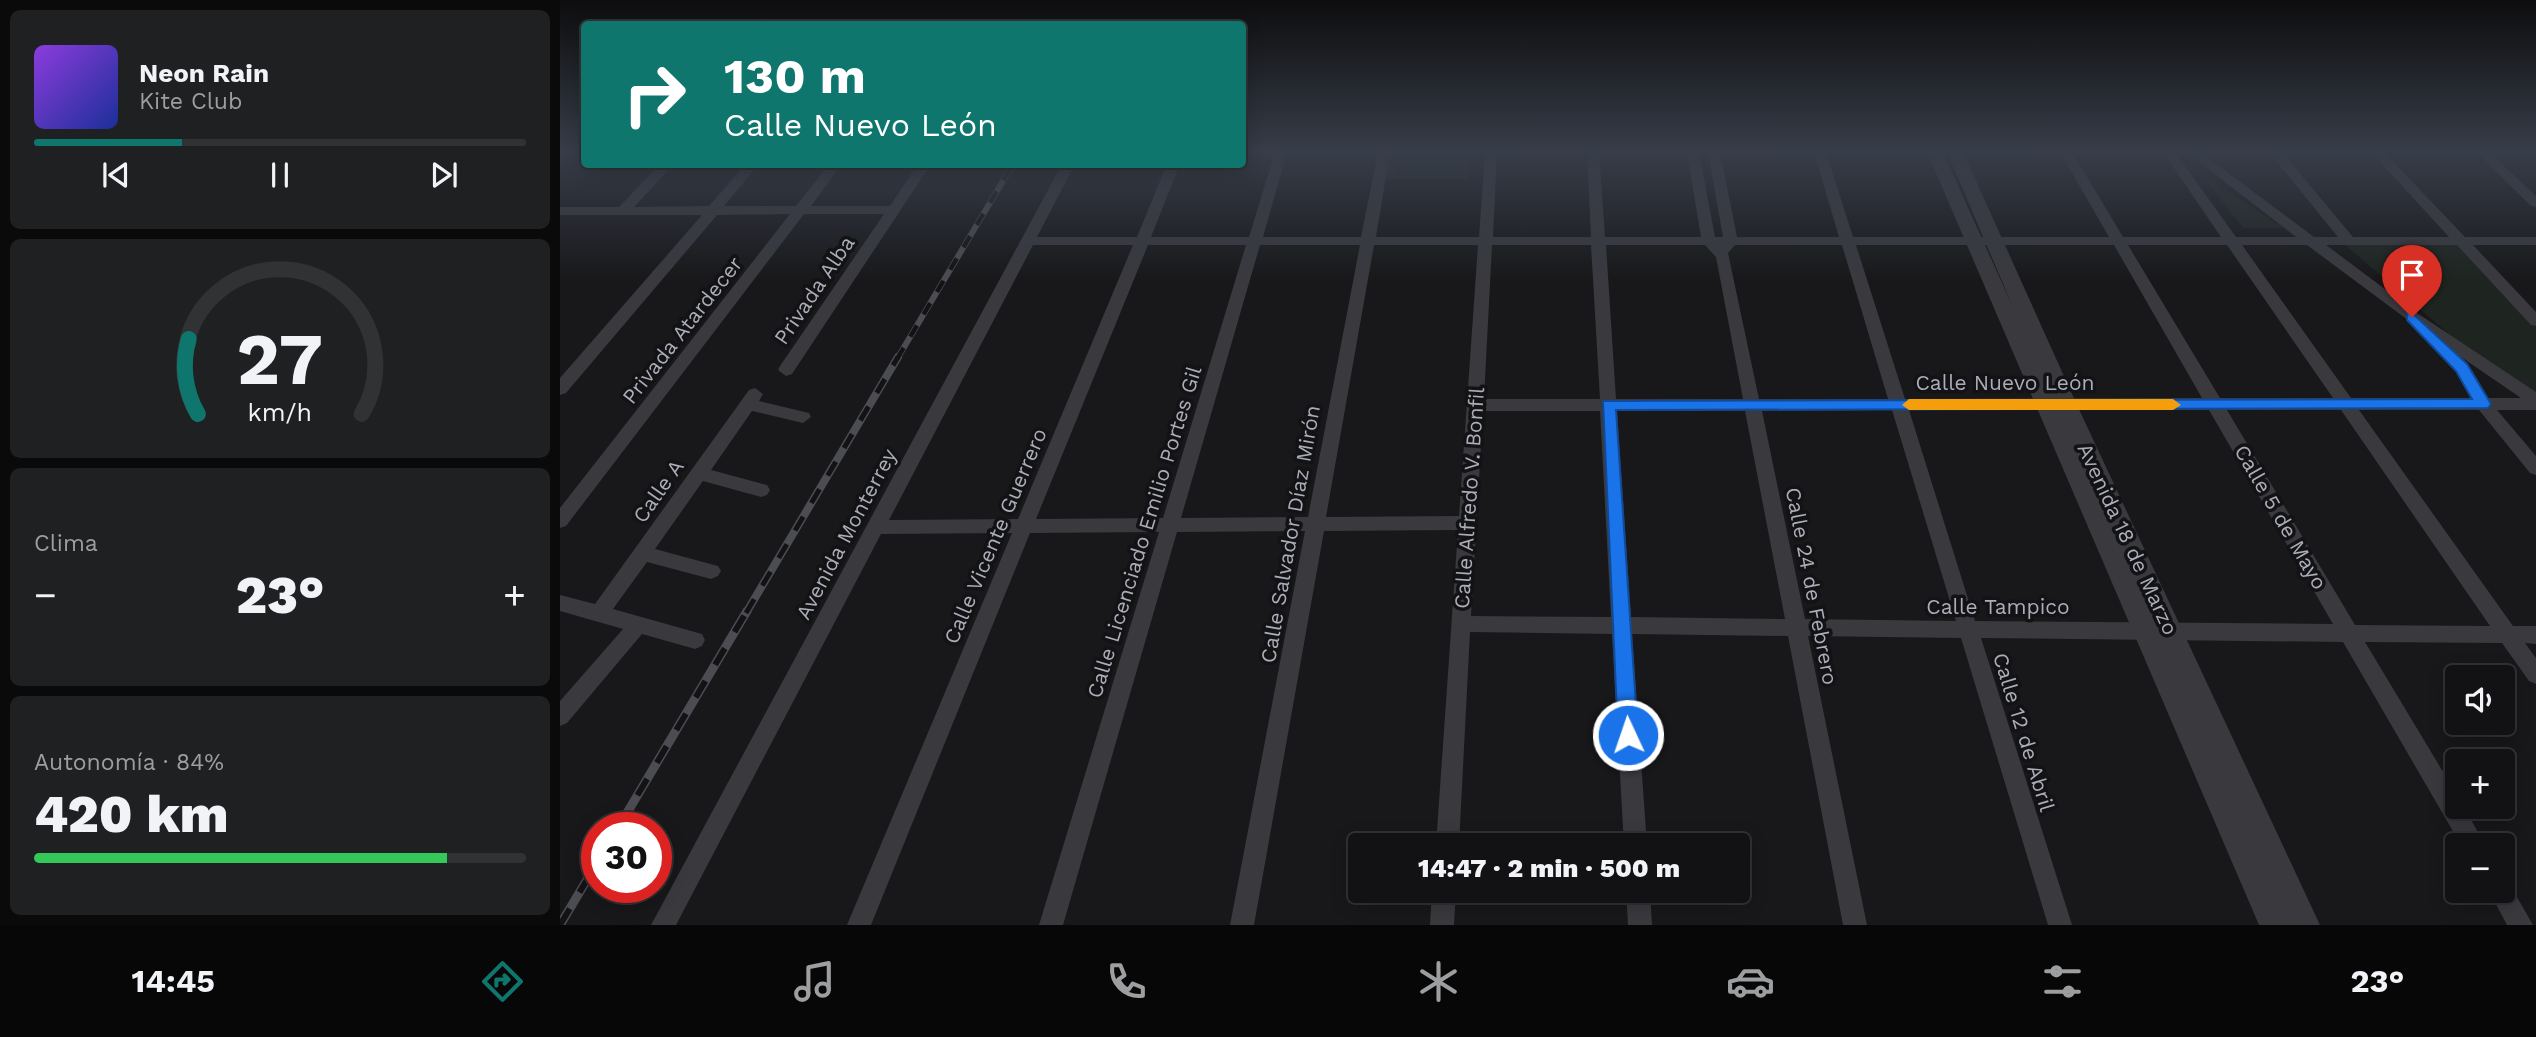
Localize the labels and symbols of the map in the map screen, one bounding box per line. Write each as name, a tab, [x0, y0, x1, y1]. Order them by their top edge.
street label: Privada Alba	[768, 231, 860, 349]
pin	[2382, 245, 2442, 317]
street label: Privada Atardecer	[617, 251, 748, 409]
street label: Calle Licenciado Emilio Portes Gil	[1081, 362, 1207, 701]
street label: Calle Nuevo León	[1915, 370, 2095, 395]
street label: Calle Alfredo V. Bonfil	[1449, 386, 1489, 610]
street label: Calle Salvador Díaz Mirón	[1255, 403, 1325, 665]
street label: Calle Vicente Guerrero	[938, 424, 1052, 648]
street label: Avenida 18 de Marzo	[2073, 439, 2183, 639]
street label: Calle 5 de Mayo	[2229, 440, 2333, 594]
street label: Avenida Monterrey	[790, 444, 902, 624]
street label: Calle A	[627, 454, 689, 527]
street label: Calle 24 de Febrero	[1781, 485, 1843, 687]
street label: Calle Tampico	[1926, 594, 2070, 619]
street label: Calle 12 de Abril	[1988, 650, 2060, 815]
position arrow	[1591, 698, 1665, 772]
speed limit sign: 30	[581, 812, 672, 903]

